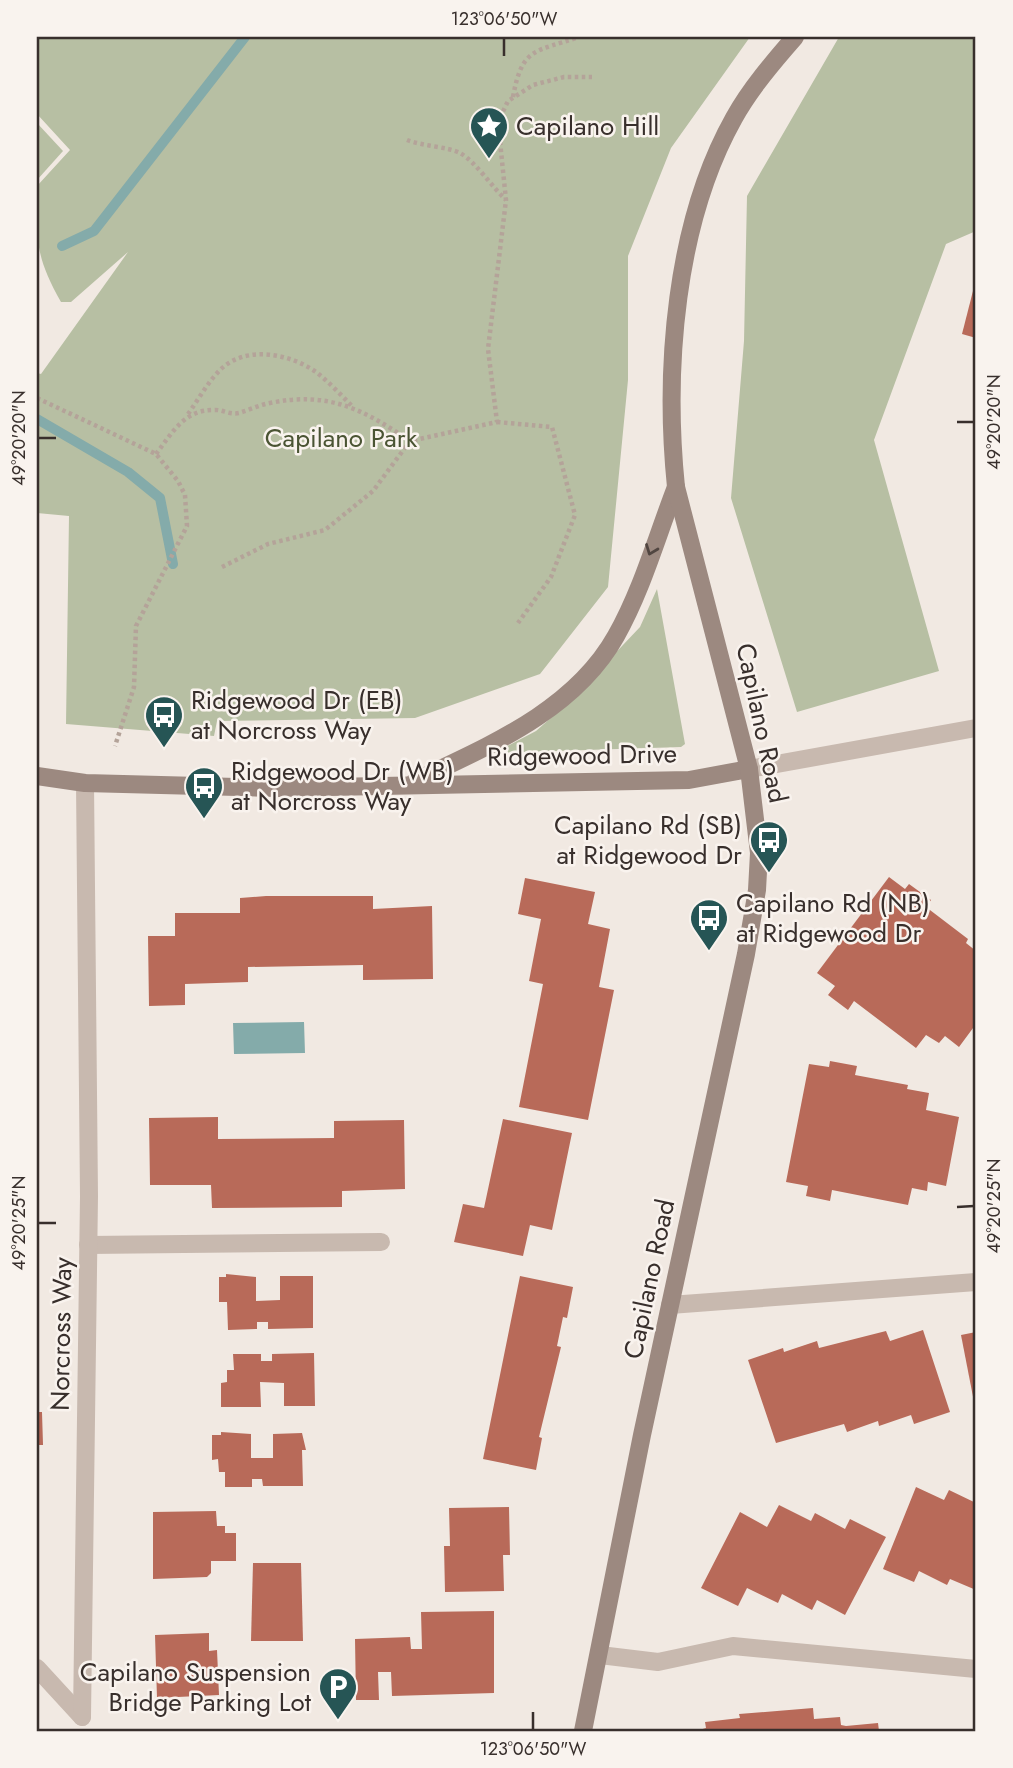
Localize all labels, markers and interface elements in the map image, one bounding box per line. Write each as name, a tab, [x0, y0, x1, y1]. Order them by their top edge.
text: 123°06'50"W	[451, 6, 557, 32]
place icon: Capilano Hill	[468, 105, 510, 160]
place label: Capilano Hill	[516, 107, 659, 145]
text: 49°20'20"N	[981, 374, 1007, 470]
text: 49°20'20"N	[6, 390, 32, 486]
park label: Capilano Park	[265, 419, 418, 457]
one-way arrow	[646, 544, 660, 556]
street label: Capilano Road	[727, 640, 797, 806]
place label: Ridgewood Dr (EB) at Norcross Way	[191, 681, 403, 749]
bus stop icon: Ridgewood Dr (EB) at Norcross Way	[143, 694, 185, 749]
street label: Ridgewood Drive	[487, 734, 677, 776]
place label: Ridgewood Dr (WB) at Norcross Way	[231, 752, 454, 820]
bus stop icon: Ridgewood Dr (WB) at Norcross Way	[183, 765, 225, 820]
place label: Capilano Rd (SB) at Ridgewood Dr	[554, 806, 742, 874]
bus stop icon: Capilano Rd (SB) at Ridgewood Dr	[748, 819, 790, 874]
place label: Capilano Rd (NB) at Ridgewood Dr	[736, 884, 930, 952]
bus stop icon: Capilano Rd (NB) at Ridgewood Dr	[688, 897, 730, 952]
text: 49°20'25"N	[981, 1159, 1007, 1253]
text: 49°20'25"N	[6, 1176, 32, 1270]
street label: Capilano Road	[614, 1196, 684, 1362]
street label: Norcross Way	[41, 1256, 81, 1411]
place label: Capilano Suspension Bridge Parking Lot	[80, 1653, 312, 1721]
parking icon: Capilano Suspension Bridge Parking Lot	[317, 1666, 359, 1721]
text: 123°06'50"W	[480, 1736, 586, 1762]

